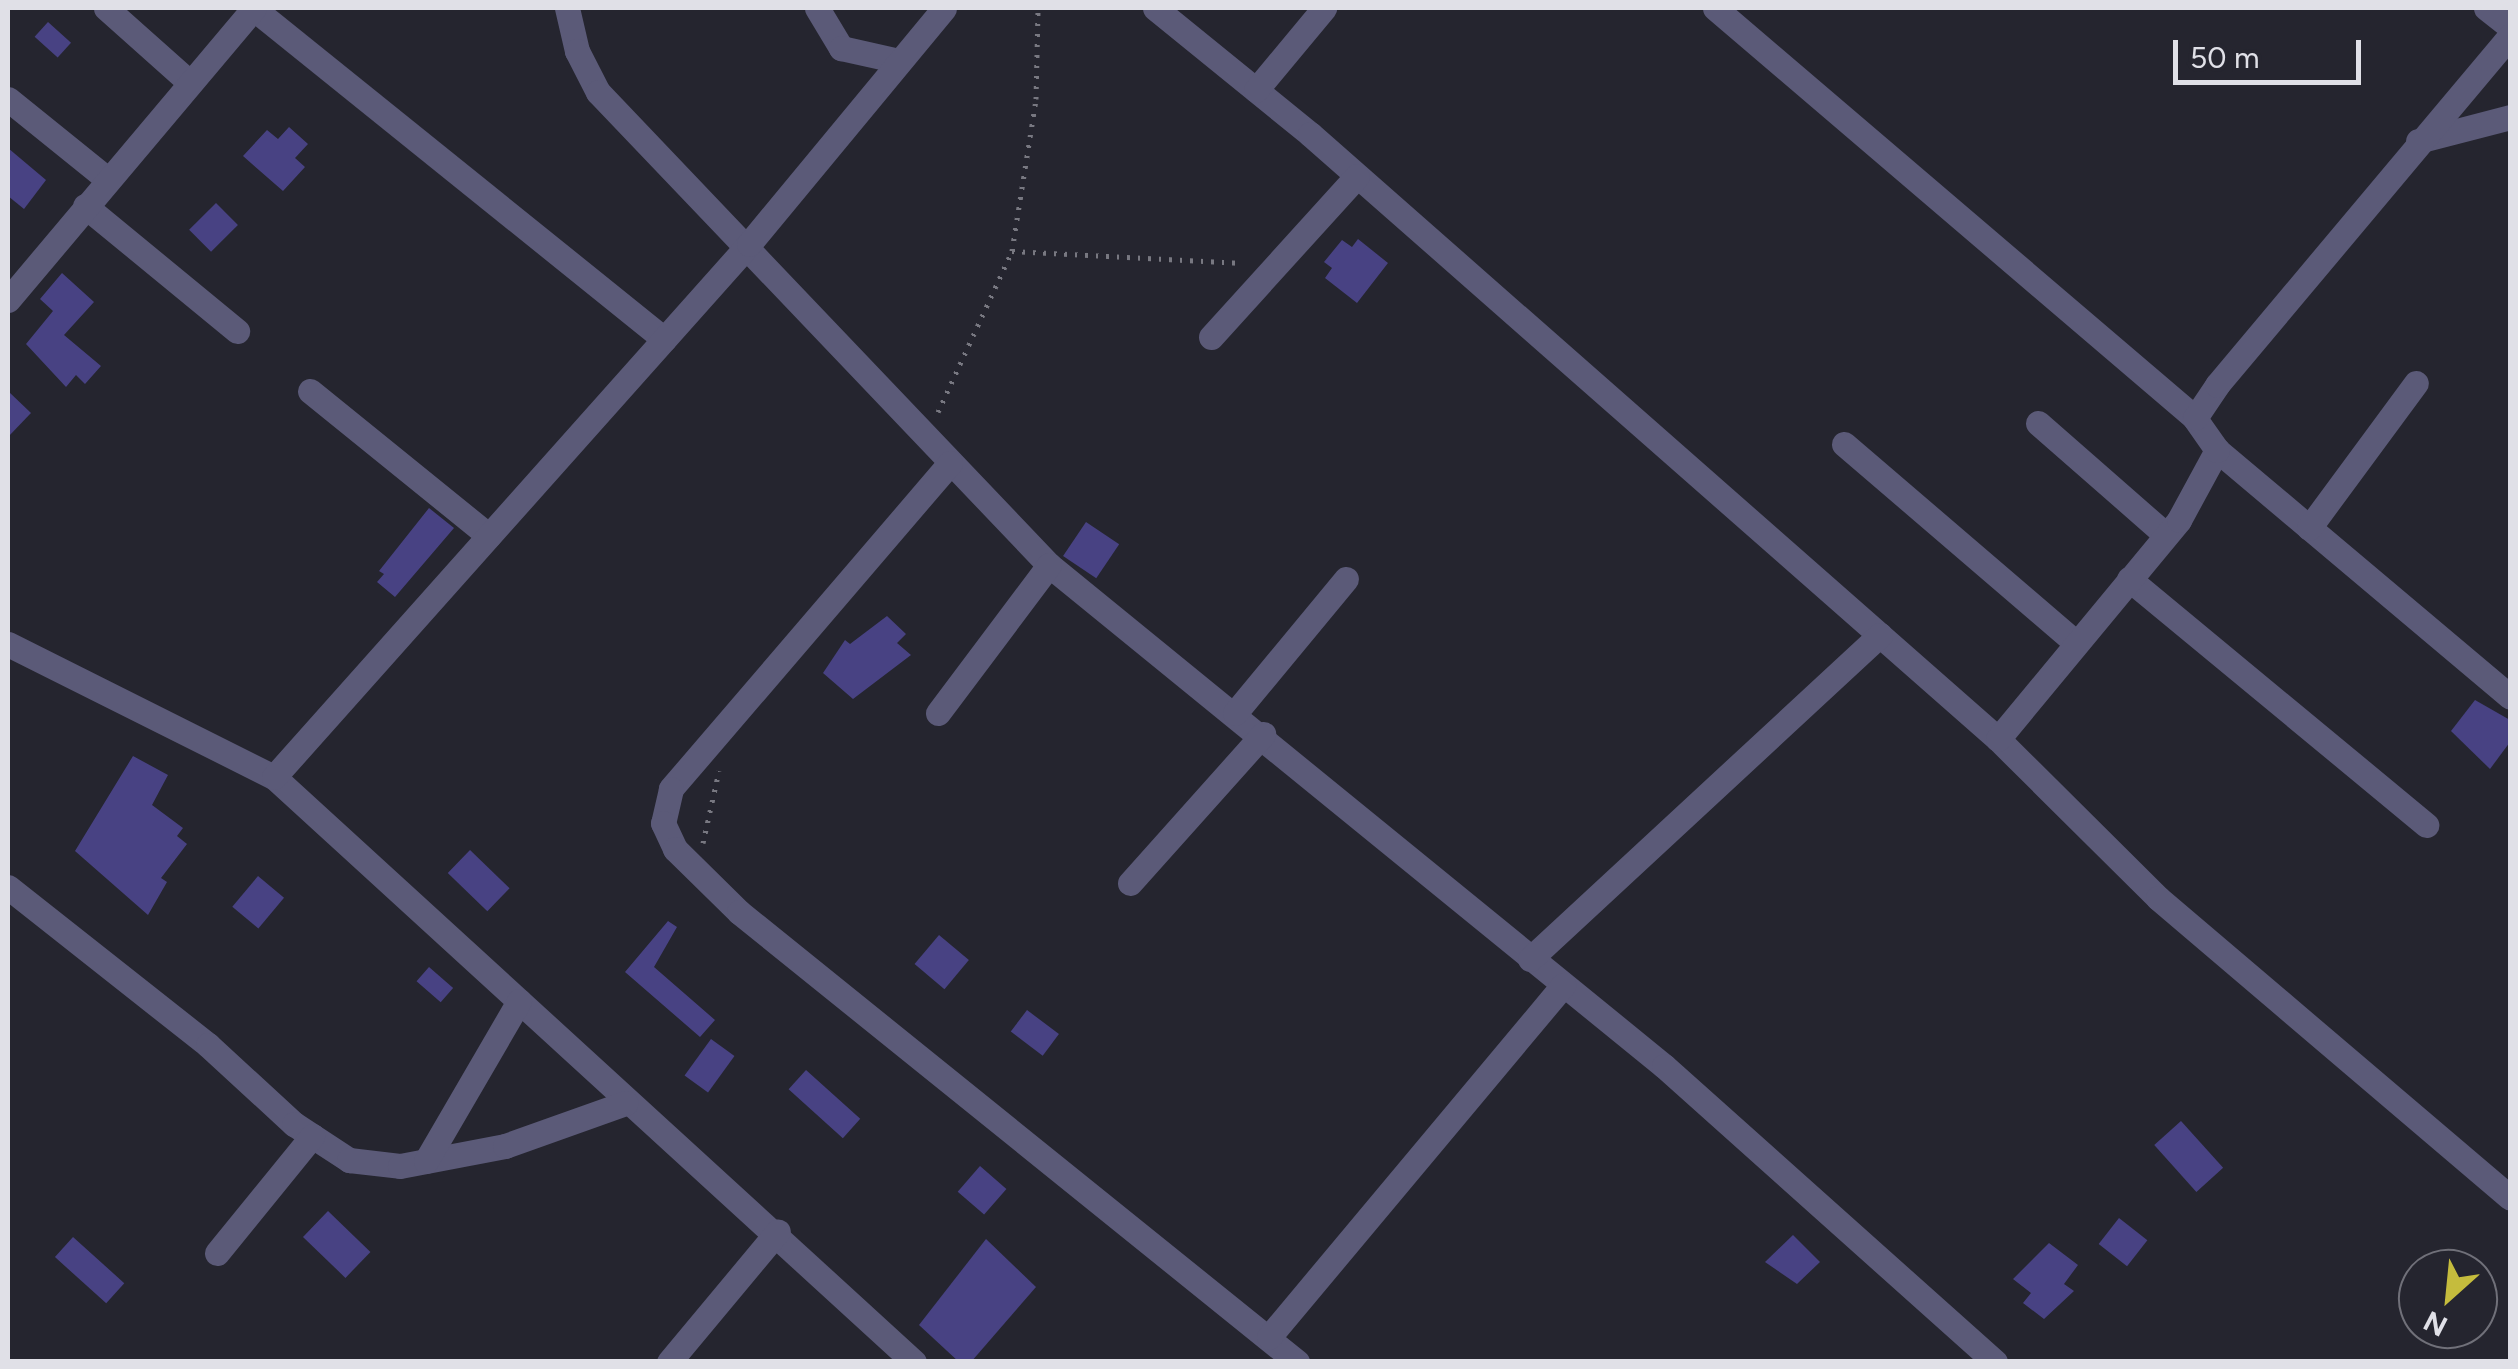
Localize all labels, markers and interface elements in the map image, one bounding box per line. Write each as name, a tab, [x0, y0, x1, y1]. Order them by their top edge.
scale bar	[2178, 20, 2366, 82]
text: 50 m	[2190, 39, 2259, 76]
north arrow	[2398, 1249, 2498, 1349]
text: N	[2418, 1304, 2453, 1344]

